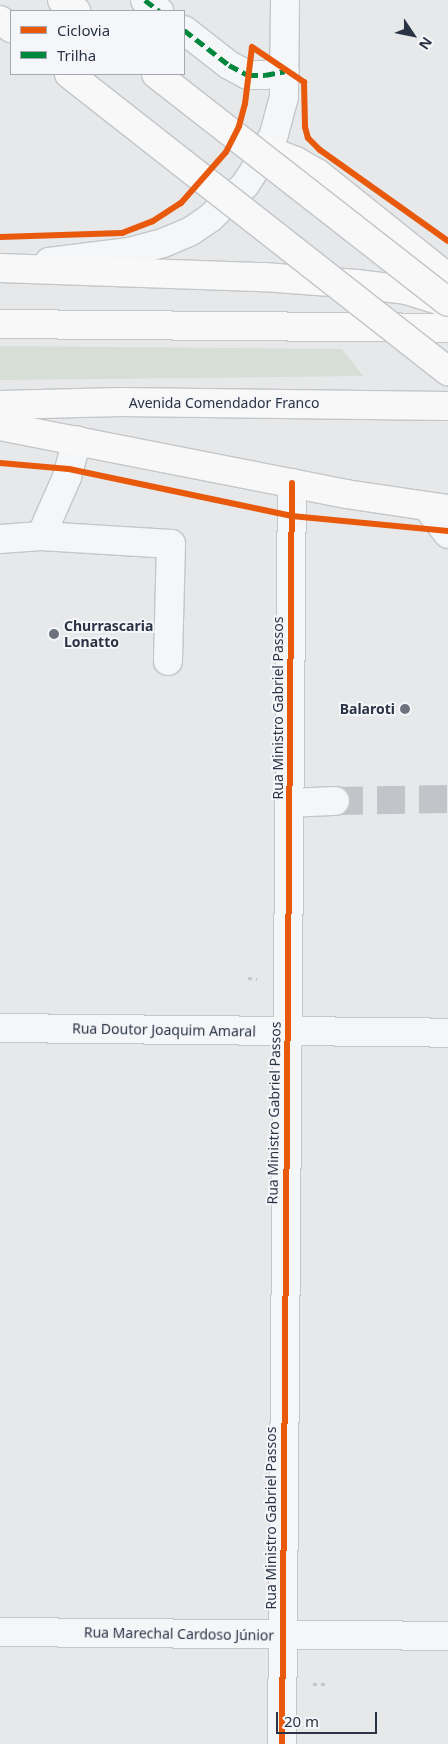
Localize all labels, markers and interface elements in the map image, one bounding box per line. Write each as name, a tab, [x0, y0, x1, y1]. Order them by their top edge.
legend	[10, 10, 185, 75]
north arrow	[388, 10, 438, 60]
text: Ciclovia	[57, 20, 110, 40]
text: N	[415, 34, 437, 54]
text: Trilha	[57, 45, 96, 65]
street label: Avenida Comendador Franco	[129, 395, 319, 411]
street label: Rua Ministro Gabriel Passos	[270, 617, 286, 799]
place label: Churrascaria Lonatto	[64, 618, 153, 650]
marker: Churrascaria Lonatto	[48, 628, 60, 640]
place label: Balaroti	[340, 701, 395, 717]
marker: Balaroti	[399, 703, 411, 715]
street label: Rua Doutor Joaquim Amaral	[72, 1020, 256, 1040]
street label: Rua Ministro Gabriel Passos	[264, 1021, 284, 1205]
street label: Rua Ministro Gabriel Passos	[263, 1427, 279, 1609]
street label: Rua Marechal Cardoso Júnior	[84, 1624, 274, 1644]
scale bar	[278, 1702, 379, 1734]
text: 20 m	[284, 1711, 319, 1731]

